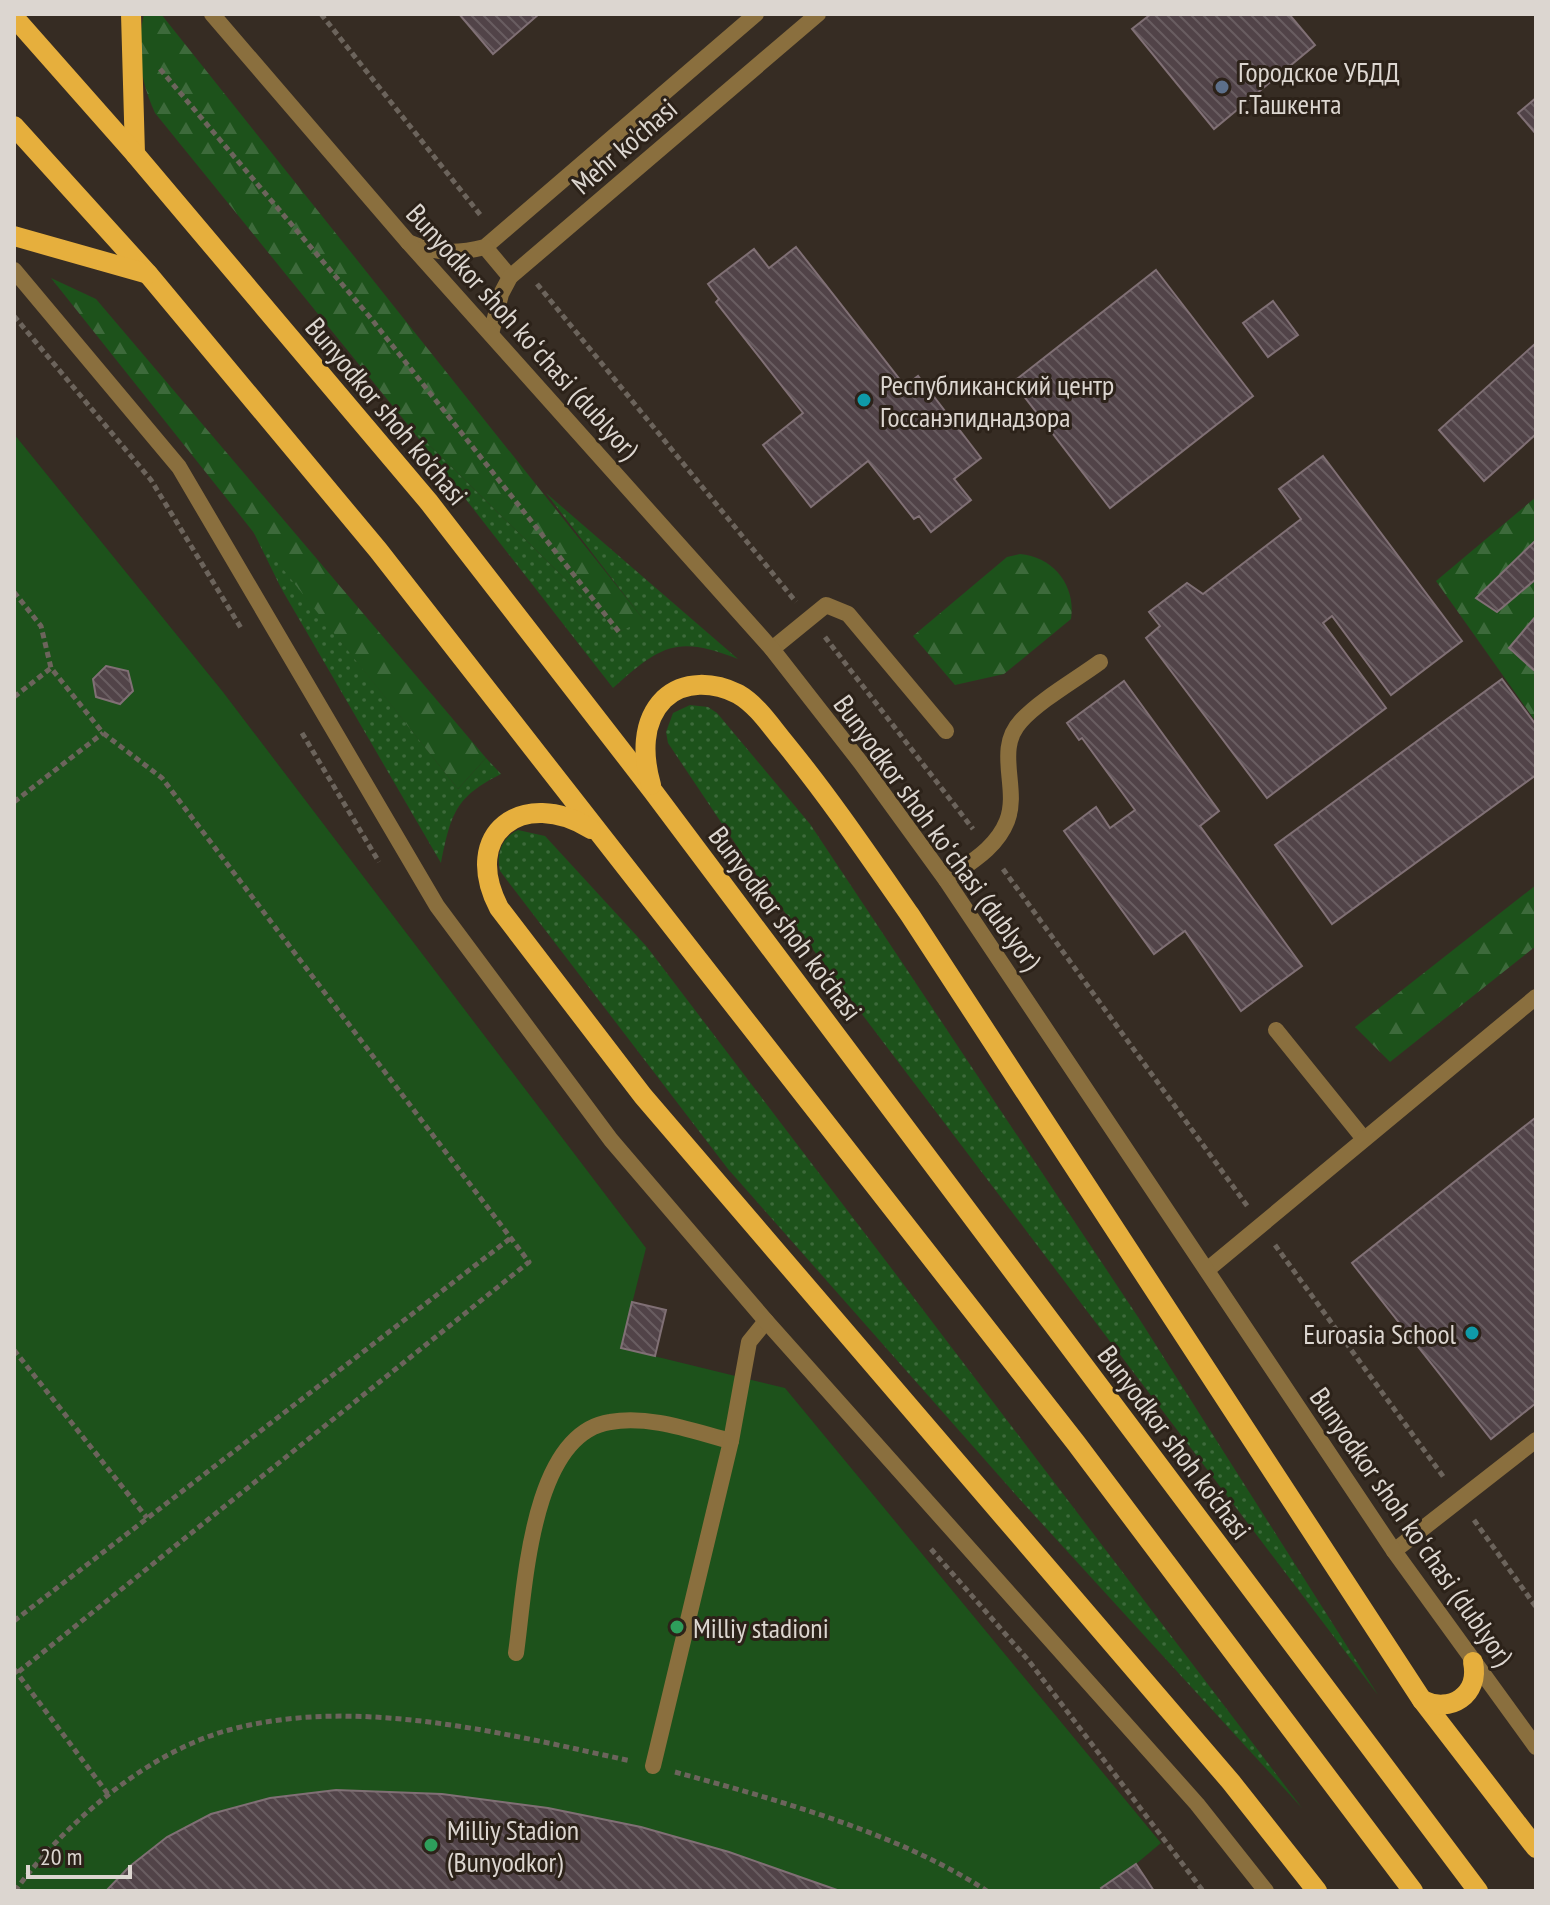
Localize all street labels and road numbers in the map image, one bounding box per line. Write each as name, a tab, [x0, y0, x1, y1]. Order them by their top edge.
street label: Mehr ko'chasi	[563, 90, 685, 202]
street label: Bunyodkor shoh koʻchasi (dublyor)	[399, 196, 648, 467]
street label: Bunyodkor shoh ko'chasi	[298, 309, 476, 513]
street label: Bunyodkor shoh koʻchasi (dublyor)	[826, 687, 1051, 977]
street label: Bunyodkor shoh ko'chasi	[701, 818, 871, 1028]
street label: Bunyodkor shoh ko'chasi	[1090, 1337, 1260, 1547]
street label: Bunyodkor shoh koʻchasi (dublyor)	[1302, 1380, 1522, 1673]

